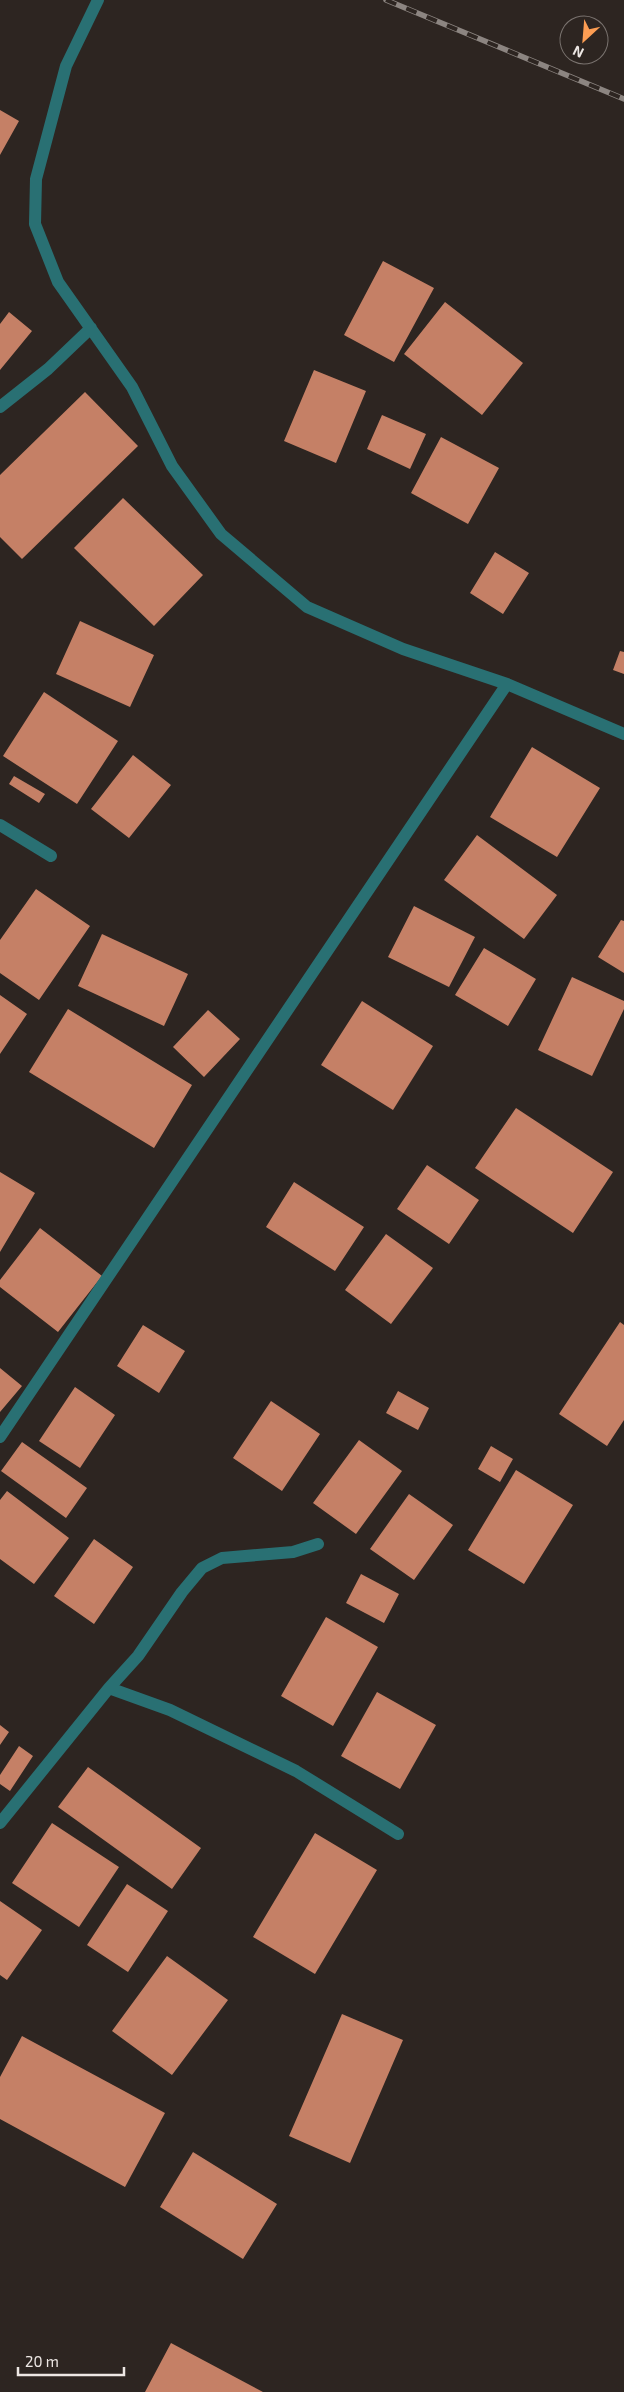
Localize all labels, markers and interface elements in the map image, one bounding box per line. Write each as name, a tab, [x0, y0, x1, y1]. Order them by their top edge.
north arrow	[559, 15, 609, 65]
text: N	[570, 42, 586, 62]
scale bar	[18, 2344, 124, 2376]
text: 20 m	[25, 2352, 59, 2370]

